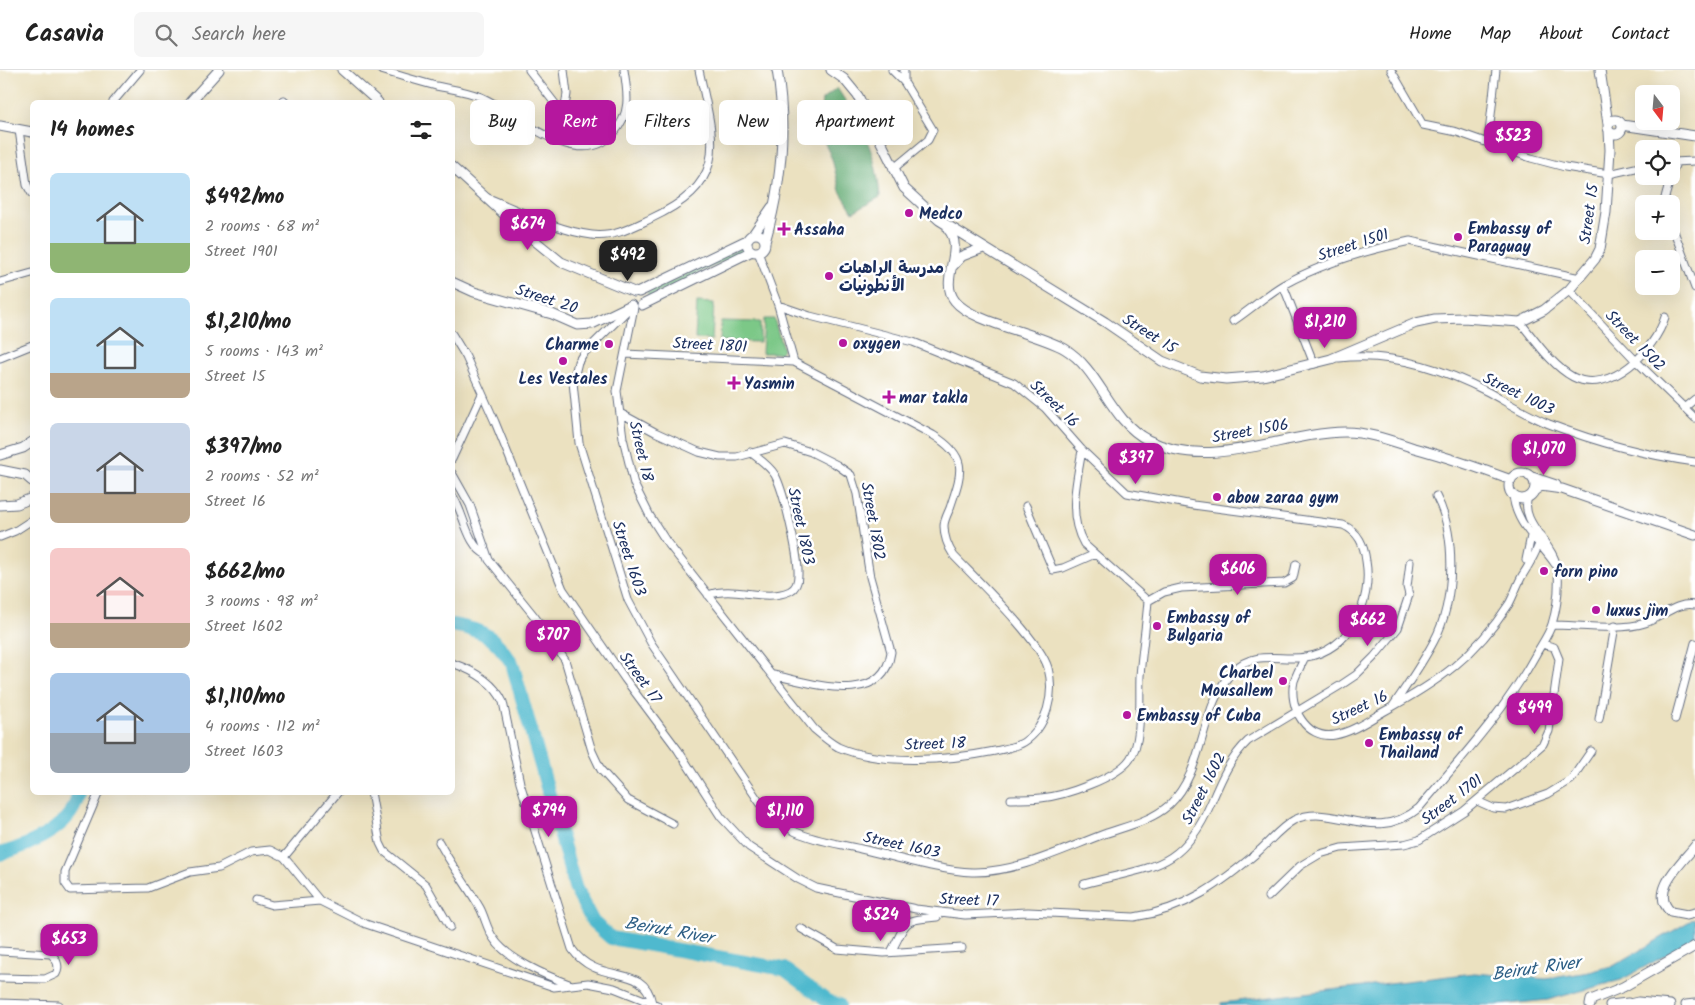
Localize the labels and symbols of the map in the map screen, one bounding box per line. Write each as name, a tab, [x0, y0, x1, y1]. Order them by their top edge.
north arrow	[1635, 85, 1680, 130]
pin: $523	[1483, 121, 1543, 163]
street label: Street 15	[1573, 181, 1606, 246]
place label: Medco	[919, 202, 963, 227]
marker: Medco	[903, 207, 915, 219]
pin: $674	[498, 208, 558, 251]
place label: Embassy of Paraguay	[1468, 217, 1553, 260]
place label: Assaha	[794, 218, 844, 243]
street label: Street 1501	[1315, 222, 1392, 269]
marker: Assaha	[778, 223, 790, 235]
marker: Embassy of Paraguay	[1452, 231, 1464, 243]
pin: $492	[598, 240, 658, 282]
place label: مدرسة الراهبات الأنطونيات	[839, 256, 944, 299]
marker: مدرسة الراهبات الأنطونيات	[823, 270, 835, 282]
street label: Street 20	[512, 278, 581, 321]
street label: Street 1502	[1599, 304, 1671, 378]
pin: $1,210	[1284, 306, 1366, 349]
street label: Street 15	[1117, 308, 1183, 362]
street label: Street 1801	[672, 331, 748, 360]
place label: oxygen	[853, 332, 901, 357]
place label: Charme	[545, 333, 599, 358]
marker: oxygen	[837, 337, 849, 349]
marker: Charme	[603, 338, 615, 350]
marker: Les Vestales	[557, 355, 569, 367]
street label: Street 1003	[1478, 366, 1558, 422]
place label: Les Vestales	[519, 367, 608, 392]
place label: Yasmin	[744, 372, 795, 397]
street label: Street 16	[1023, 374, 1085, 434]
marker: Yasmin	[728, 377, 740, 389]
place label: mar takla	[899, 386, 968, 411]
marker: mar takla	[883, 391, 895, 403]
street label: Street 1506	[1210, 412, 1291, 451]
street label: Street 18	[621, 418, 660, 485]
pin: $1,070	[1503, 434, 1585, 476]
pin: $397	[1106, 442, 1166, 485]
street label: Street 1802	[853, 480, 892, 562]
street label: Street 1803	[780, 485, 821, 567]
place label: abou zaraa gym	[1227, 486, 1339, 511]
marker: abou zaraa gym	[1211, 491, 1223, 503]
street label: Street 1603	[605, 517, 653, 599]
pin: $606	[1208, 554, 1268, 596]
place label: forn pino	[1554, 560, 1618, 585]
marker: forn pino	[1538, 565, 1550, 577]
place label: luxus jim	[1606, 599, 1668, 624]
pin: $662	[1338, 604, 1398, 647]
marker: luxus jim	[1590, 604, 1602, 616]
place label: Embassy of Bulgaria	[1167, 606, 1252, 649]
pin: $707	[523, 620, 583, 662]
marker: Embassy of Bulgaria	[1151, 620, 1163, 632]
street label: Street 17	[612, 647, 668, 710]
place label: Charbel Mousallem	[1201, 661, 1274, 704]
marker: Charbel Mousallem	[1277, 675, 1289, 687]
street label: Street 16	[1327, 684, 1393, 733]
pin: $499	[1505, 692, 1565, 735]
place label: Embassy of Cuba	[1137, 704, 1261, 729]
marker: Embassy of Cuba	[1121, 709, 1133, 721]
place label: Embassy of Thailand	[1379, 723, 1464, 766]
street label: Street 18	[904, 731, 967, 758]
marker: Embassy of Thailand	[1363, 737, 1375, 749]
street label: Street 1602	[1175, 748, 1233, 829]
street label: Street 1701	[1415, 768, 1488, 832]
pin: $794	[519, 796, 579, 838]
pin: $1,110	[744, 796, 826, 838]
street label: Street 1603	[861, 825, 942, 866]
street label: Street 17	[939, 887, 1000, 914]
pin: $524	[851, 900, 911, 942]
water label: Beirut River	[622, 909, 719, 954]
pin: $653	[39, 924, 99, 966]
water label: Beirut River	[1490, 948, 1586, 990]

